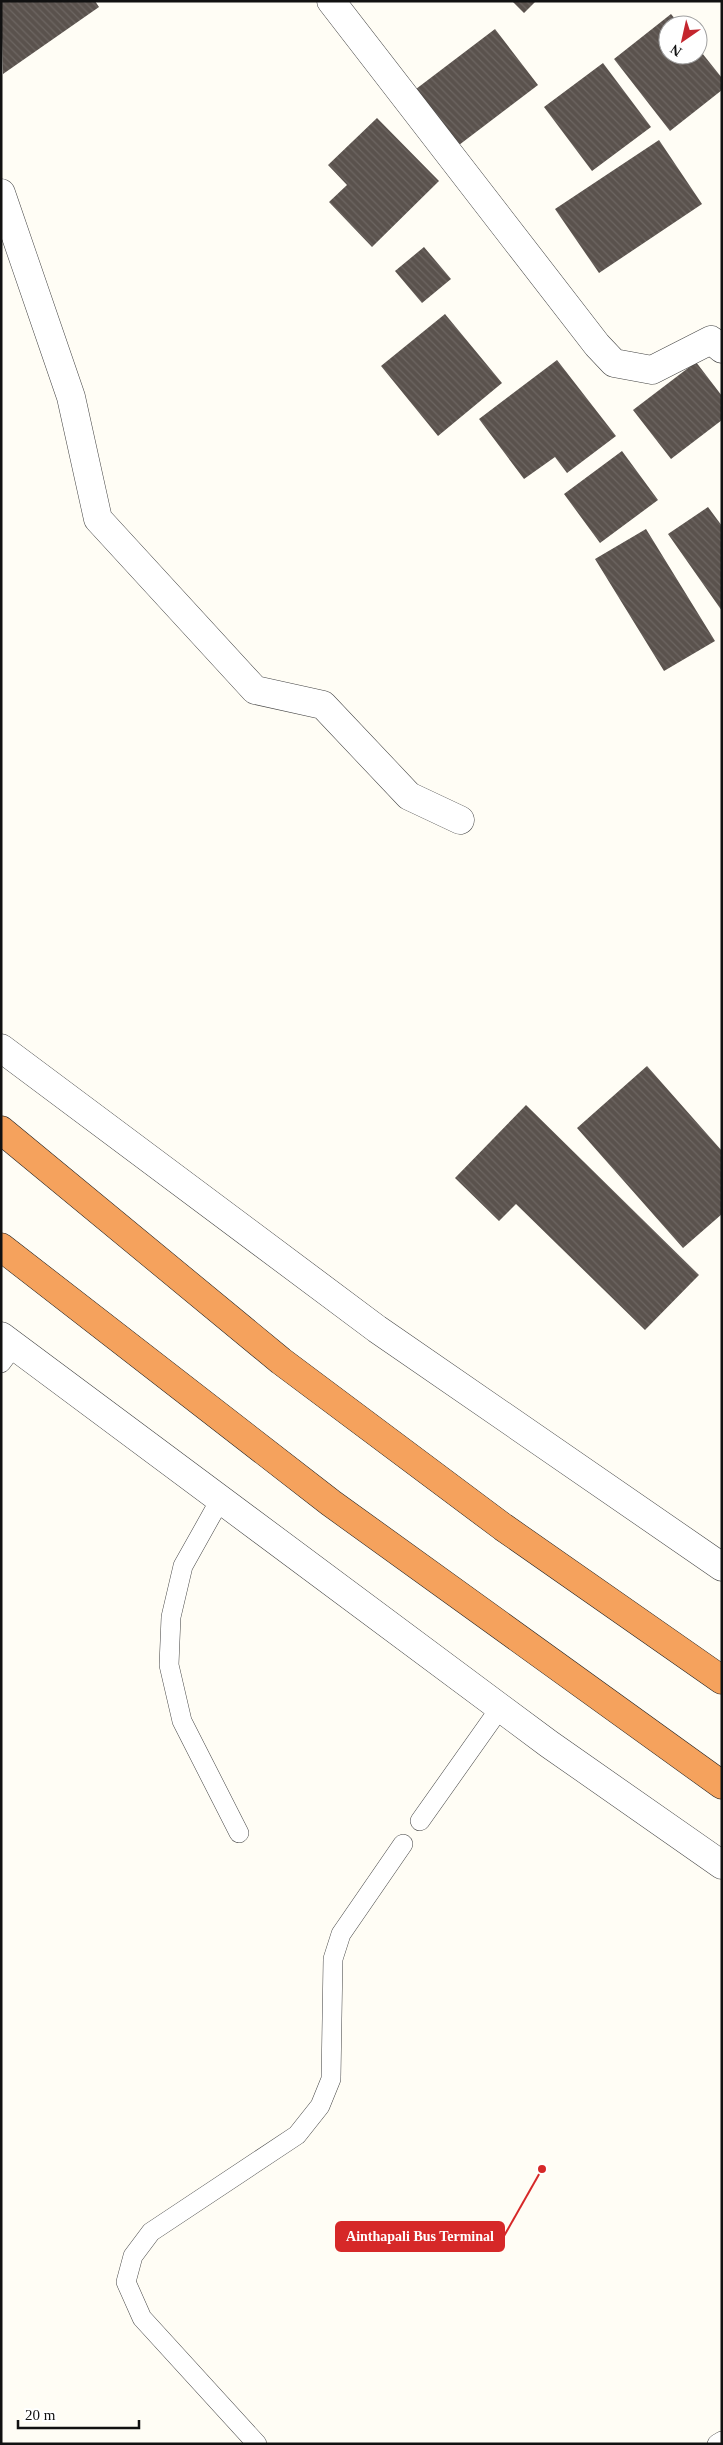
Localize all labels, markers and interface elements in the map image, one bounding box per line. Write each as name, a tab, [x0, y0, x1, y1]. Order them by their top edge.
north arrow	[658, 15, 708, 65]
text: N	[668, 41, 684, 59]
callout: Ainthapali Bus Terminal	[336, 2222, 504, 2251]
text: Ainthapali Bus Terminal	[346, 2229, 494, 2244]
scale bar	[18, 2398, 139, 2430]
text: 20 m	[25, 2407, 56, 2423]

